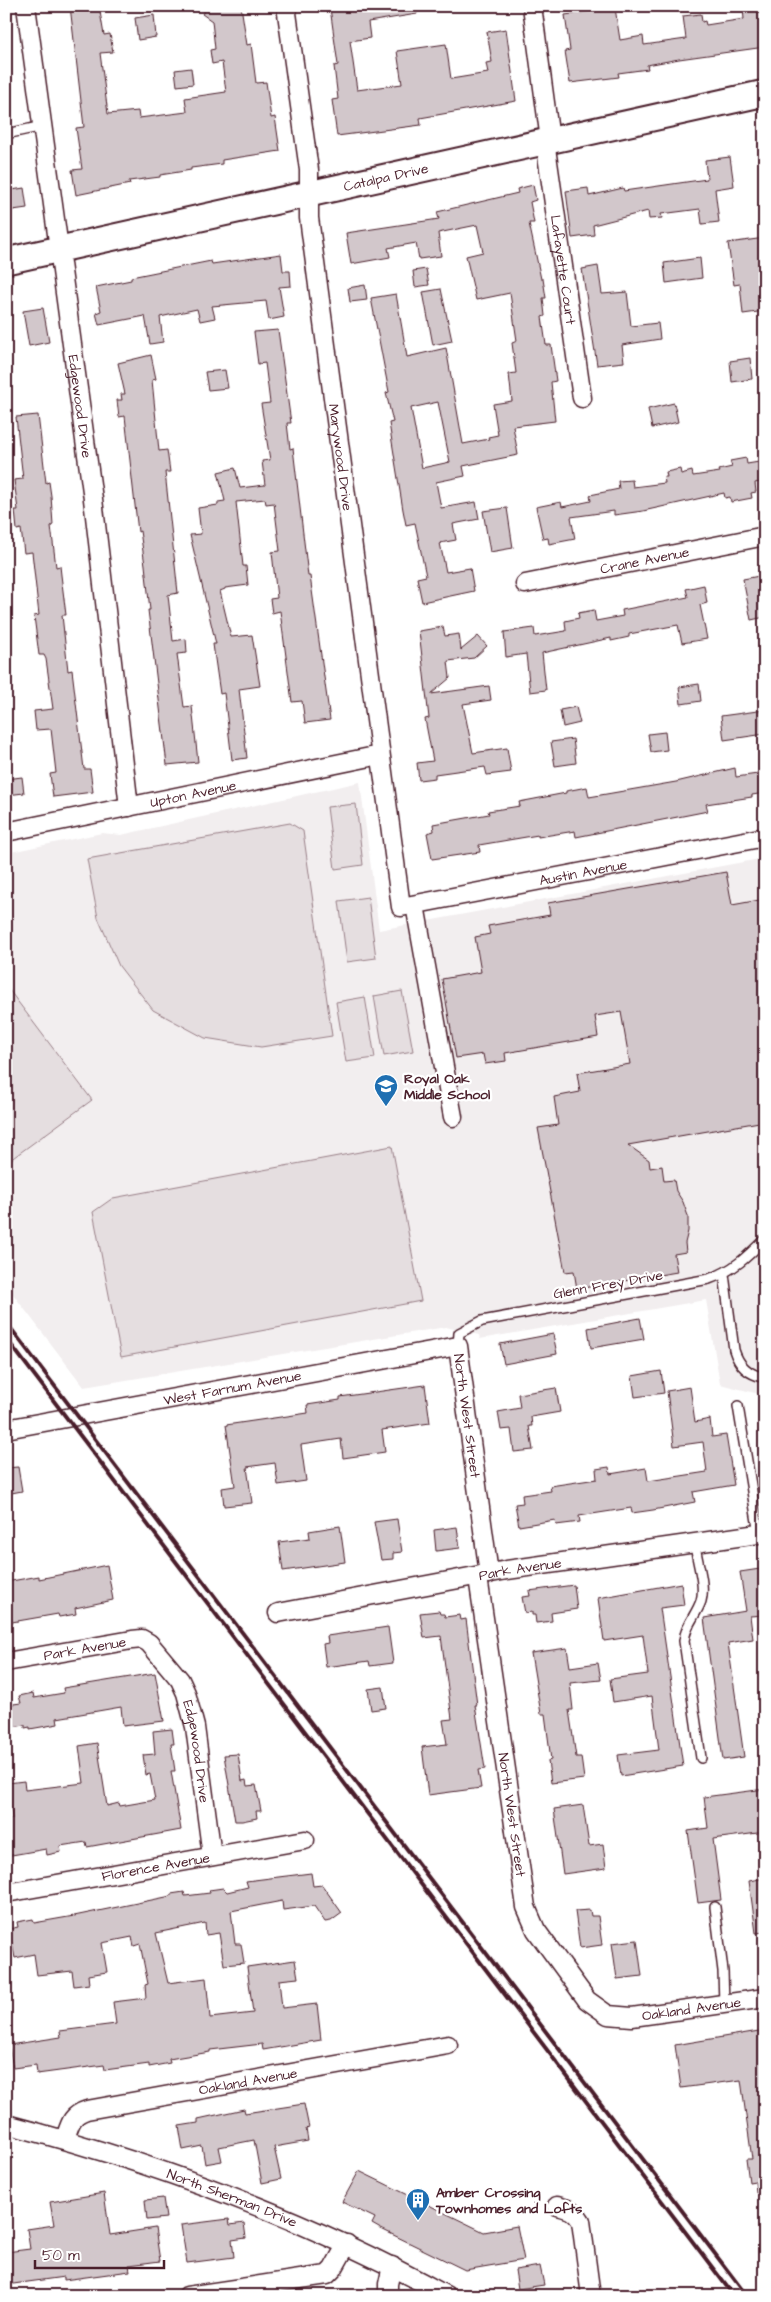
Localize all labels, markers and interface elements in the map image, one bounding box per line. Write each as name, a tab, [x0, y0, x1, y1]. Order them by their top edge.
street label: Catalpa Drive	[342, 159, 431, 197]
street label: Lafayette Court	[545, 214, 580, 326]
street label: Edgewood Drive	[63, 354, 96, 460]
street label: Marywood Drive	[323, 403, 357, 513]
street label: Crane Avenue	[599, 542, 692, 580]
street label: Upton Avenue	[148, 776, 238, 813]
street label: Austin Avenue	[538, 855, 629, 891]
place label: Royal Oak Middle School	[404, 1069, 491, 1105]
school or university icon: Royal Oak Middle School	[373, 1073, 399, 1107]
street label: Glenn Frey Drive	[552, 1265, 665, 1304]
street label: North West Street	[448, 1353, 485, 1479]
street label: West Farnum Avenue	[162, 1366, 303, 1411]
street label: Park Avenue	[477, 1553, 563, 1586]
street label: Park Avenue	[42, 1632, 128, 1666]
street label: Edgewood Drive	[177, 1698, 214, 1804]
street label: North West Street	[493, 1751, 530, 1878]
street label: Florence Avenue	[100, 1848, 212, 1887]
street label: Oakland Avenue	[641, 1992, 743, 2026]
street label: Oakland Avenue	[197, 2063, 299, 2101]
street label: North Sherman Drive	[164, 2164, 300, 2233]
place label: Amber Crossing Townhomes and Lofts	[435, 2183, 582, 2219]
building icon: Amber Crossing Townhomes and Lofts	[405, 2187, 431, 2221]
scale bar	[35, 2237, 164, 2269]
text: 50 m	[42, 2245, 80, 2266]

